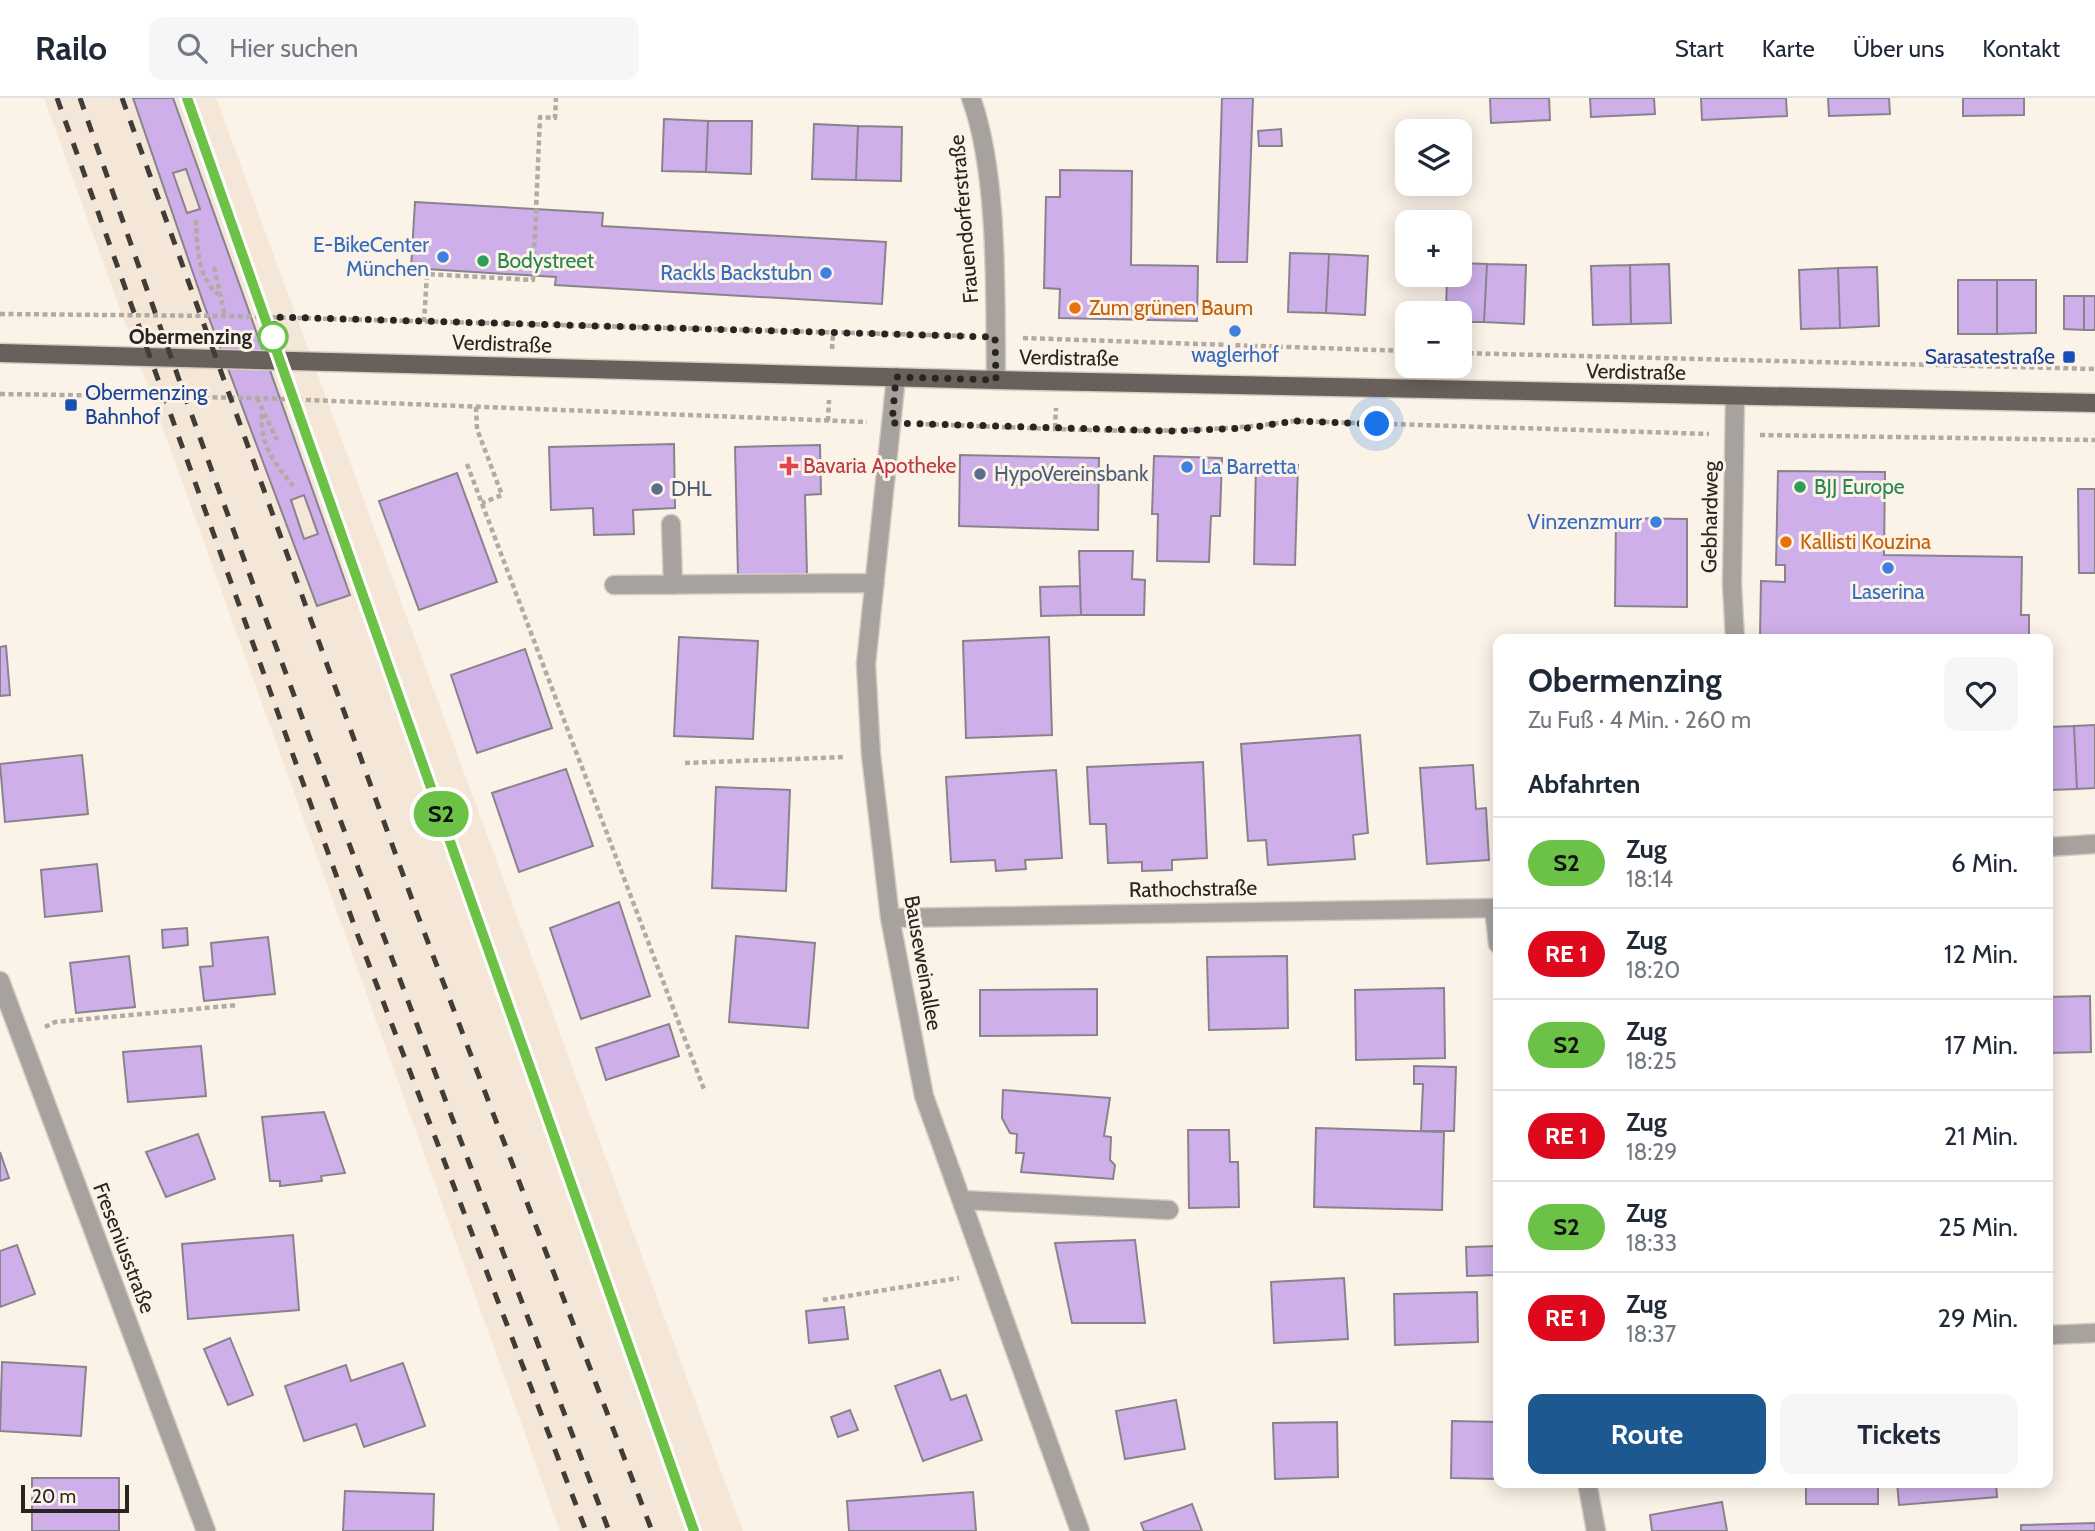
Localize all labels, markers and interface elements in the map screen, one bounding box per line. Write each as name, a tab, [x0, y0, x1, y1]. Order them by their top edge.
search box	[149, 17, 639, 80]
text: Railo	[35, 28, 107, 68]
icon: search	[173, 29, 211, 67]
text: Hier suchen	[229, 32, 358, 64]
text: Start	[1675, 34, 1724, 63]
text: Karte	[1762, 34, 1815, 63]
text: Über uns	[1853, 34, 1944, 63]
text: Kontakt	[1982, 34, 2060, 63]
map controls	[1395, 119, 1472, 378]
button: layers	[1395, 119, 1472, 196]
street label: Frauendorferstraße	[944, 133, 983, 304]
button: +	[1395, 210, 1472, 287]
place label: E-BikeCenter München	[313, 232, 429, 281]
place label: Bodystreet	[497, 248, 594, 273]
marker: E-BikeCenter München	[435, 249, 451, 265]
marker: Bodystreet	[475, 253, 491, 269]
place label: Rackls Backstubn	[660, 260, 812, 285]
marker: Rackls Backstubn	[818, 265, 834, 281]
place label: Zum grünen Baum	[1089, 295, 1253, 320]
marker: Zum grünen Baum	[1067, 300, 1083, 316]
button: −	[1395, 301, 1472, 378]
marker: Obermenzing	[258, 322, 288, 352]
marker: waglerhof	[1227, 323, 1243, 339]
place label: Obermenzing	[129, 324, 252, 349]
street label: Verdistraße	[452, 329, 553, 358]
place label: waglerhof	[1191, 342, 1279, 367]
street label: Verdistraße	[1019, 344, 1119, 371]
place label: Sarasatestraße	[1925, 344, 2055, 369]
marker: Sarasatestraße	[2061, 349, 2077, 365]
street label: Verdistraße	[1586, 358, 1686, 385]
place label: Obermenzing Bahnhof	[85, 380, 208, 429]
marker: Obermenzing Bahnhof	[63, 397, 79, 413]
your location	[1359, 406, 1394, 441]
place label: Bavaria Apotheke	[803, 453, 957, 478]
place label: La Barretta	[1201, 454, 1297, 479]
marker: Bavaria Apotheke	[781, 458, 797, 474]
marker: La Barretta	[1179, 459, 1195, 475]
street label: Gebhardweg	[1696, 460, 1723, 573]
place label: HypoVereinsbank	[994, 461, 1149, 486]
marker: HypoVereinsbank	[972, 466, 988, 482]
place label: BJJ Europe	[1814, 474, 1905, 499]
place label: DHL	[671, 476, 712, 501]
marker: BJJ Europe	[1792, 479, 1808, 495]
marker: DHL	[649, 481, 665, 497]
place label: Vinzenzmurr	[1527, 509, 1642, 534]
marker: Vinzenzmurr	[1648, 514, 1664, 530]
place label: Kallisti Kouzina	[1800, 529, 1931, 554]
marker: Kallisti Kouzina	[1778, 534, 1794, 550]
marker: Laserina	[1880, 560, 1896, 576]
place label: Laserina	[1852, 579, 1924, 604]
button: heart	[1944, 657, 2018, 731]
text: Obermenzing	[1528, 660, 1722, 700]
text: Zu Fuß · 4 Min. · 260 m	[1528, 706, 1751, 734]
text: Abfahrten	[1528, 768, 1640, 800]
line badge: S2	[410, 791, 472, 837]
text: S2	[428, 799, 454, 828]
text: Zug	[1626, 833, 1667, 865]
text: 6 Min.	[1951, 847, 2018, 879]
text: S2	[1553, 848, 1580, 877]
text: 18:14	[1626, 865, 1673, 893]
street label: Rathochstraße	[1129, 875, 1258, 902]
street label: Bauseweinallee	[899, 894, 948, 1033]
text: Zug	[1626, 924, 1667, 956]
text: 12 Min.	[1944, 938, 2018, 970]
text: RE 1	[1545, 939, 1588, 968]
text: 18:20	[1626, 956, 1680, 984]
text: Zug	[1626, 1015, 1667, 1047]
text: 17 Min.	[1944, 1029, 2018, 1061]
text: S2	[1553, 1030, 1580, 1059]
text: 18:25	[1626, 1047, 1677, 1075]
text: Zug	[1626, 1106, 1667, 1138]
text: 21 Min.	[1944, 1120, 2018, 1152]
text: RE 1	[1545, 1121, 1588, 1150]
text: 18:29	[1626, 1138, 1677, 1166]
street label: Freseniusstraße	[88, 1179, 161, 1317]
text: Zug	[1626, 1197, 1667, 1229]
text: 25 Min.	[1938, 1211, 2018, 1243]
text: S2	[1553, 1212, 1580, 1241]
text: 18:33	[1626, 1229, 1677, 1257]
text: Zug	[1626, 1288, 1667, 1320]
text: 29 Min.	[1937, 1302, 2018, 1334]
text: RE 1	[1545, 1303, 1588, 1332]
text: 18:37	[1626, 1320, 1676, 1348]
button: Route	[1528, 1394, 1766, 1474]
button: Tickets	[1780, 1394, 2018, 1474]
scale bar	[21, 1482, 130, 1514]
text: 20 m	[32, 1485, 76, 1508]

